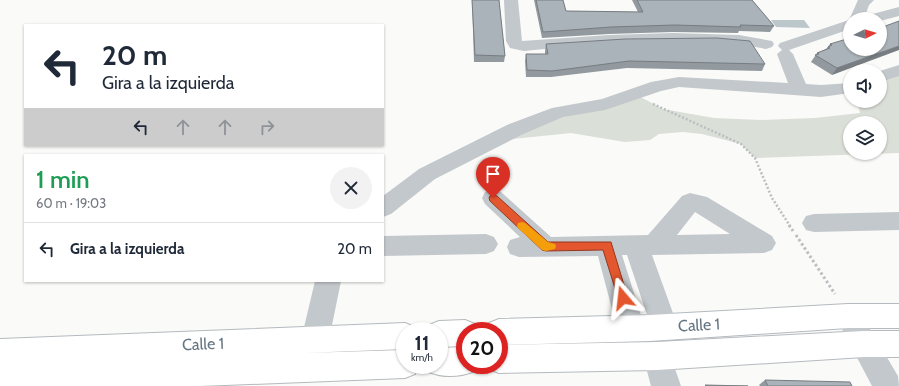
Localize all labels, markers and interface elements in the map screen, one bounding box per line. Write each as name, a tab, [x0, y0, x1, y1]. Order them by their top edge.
north arrow	[843, 12, 887, 56]
map controls	[843, 12, 887, 160]
text: 20 m	[102, 38, 167, 72]
icon: left	[36, 40, 88, 92]
button: sound	[843, 64, 887, 108]
text: Gira a la izquierda	[102, 72, 234, 94]
icon: left	[130, 116, 152, 138]
icon: ahead	[172, 116, 194, 138]
icon: ahead	[214, 116, 236, 138]
icon: right	[256, 116, 278, 138]
button: layers	[843, 116, 887, 160]
pin	[476, 157, 510, 198]
icon: arrive	[482, 163, 504, 185]
text: 1 min	[36, 165, 90, 194]
button: close	[330, 167, 372, 209]
text: 60 m · 19:03	[36, 195, 106, 211]
icon: left	[36, 238, 58, 260]
text: Gira a la izquierda	[70, 240, 184, 258]
text: 20 m	[337, 240, 372, 258]
position arrow	[602, 277, 644, 319]
street label: Calle 1	[678, 314, 720, 336]
speed limit sign: 20	[456, 322, 508, 374]
text: 11	[415, 331, 429, 355]
street label: Calle 1	[182, 334, 224, 354]
text: km/h	[411, 351, 433, 364]

